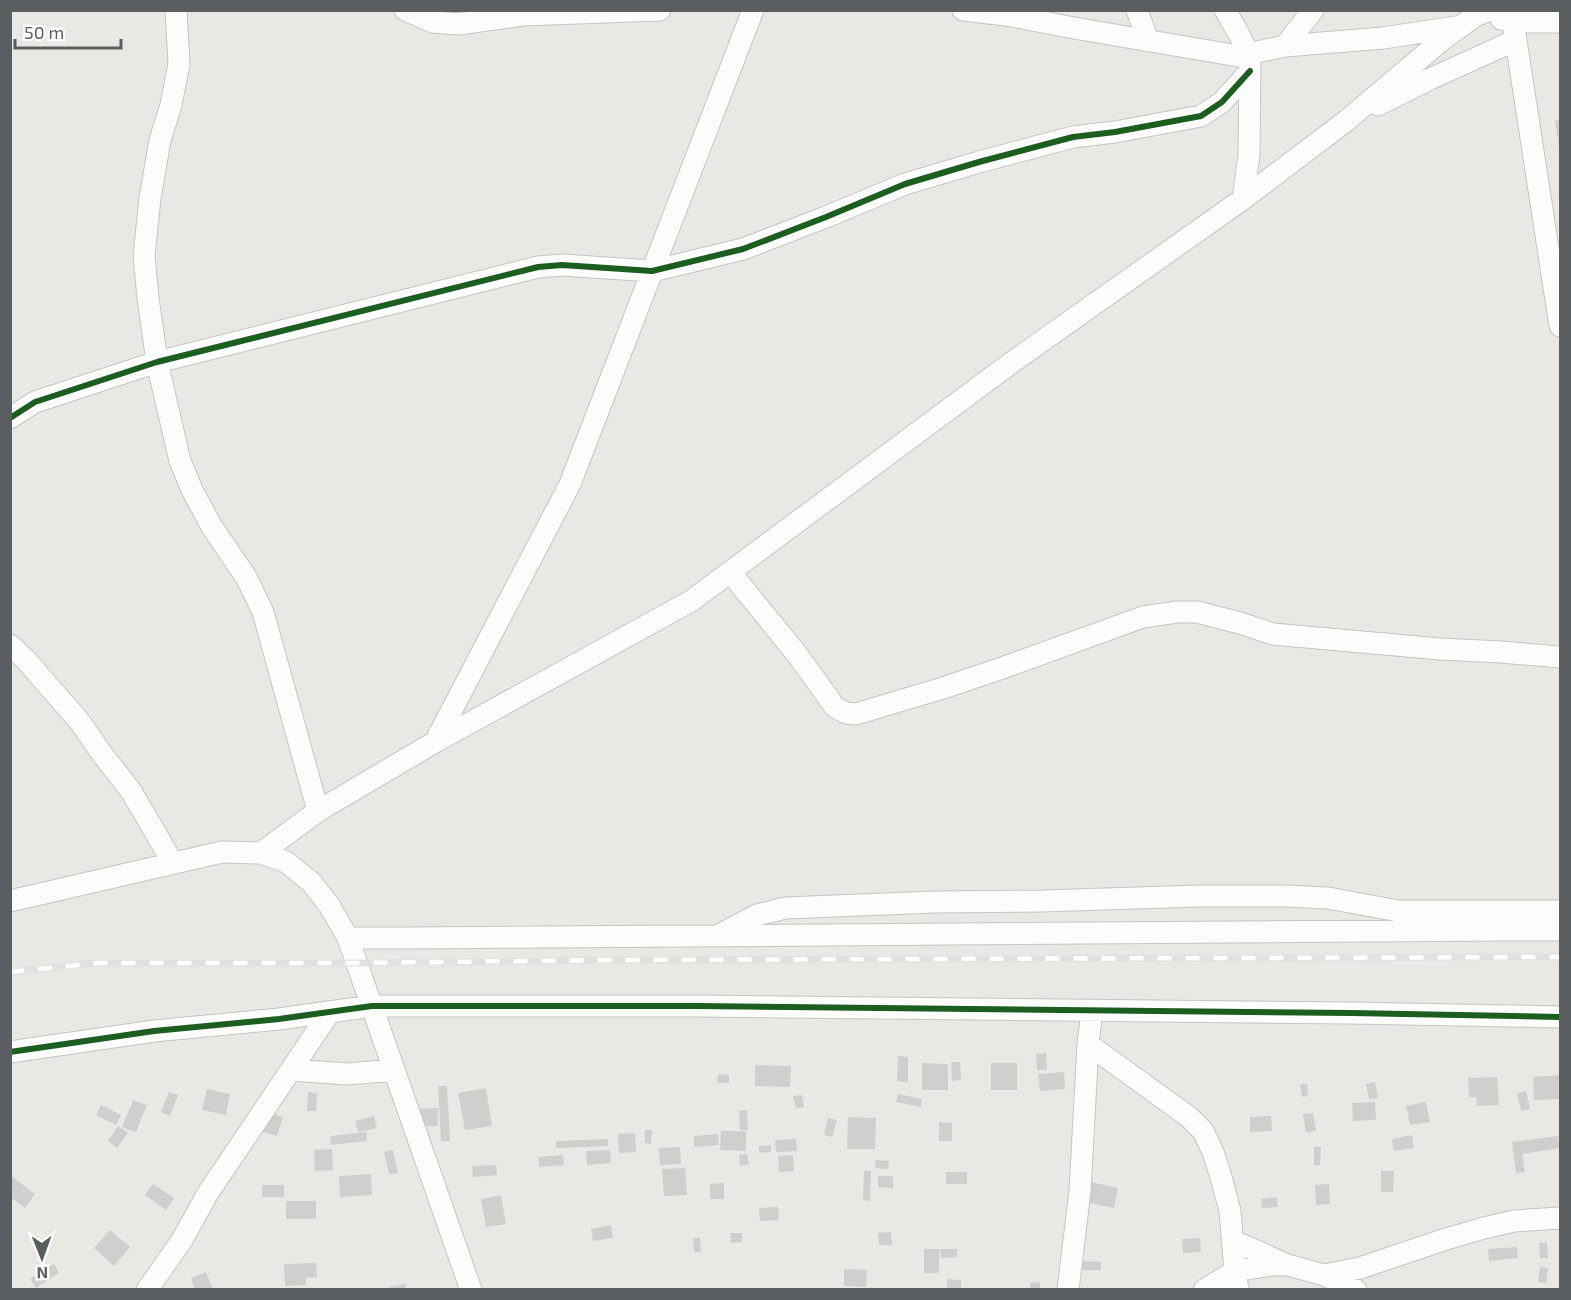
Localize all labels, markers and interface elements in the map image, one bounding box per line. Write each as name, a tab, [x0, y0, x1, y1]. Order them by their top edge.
scale bar	[15, 12, 122, 50]
text: 50 m	[24, 21, 64, 43]
north arrow	[12, 1228, 72, 1288]
text: N	[36, 1264, 48, 1283]

